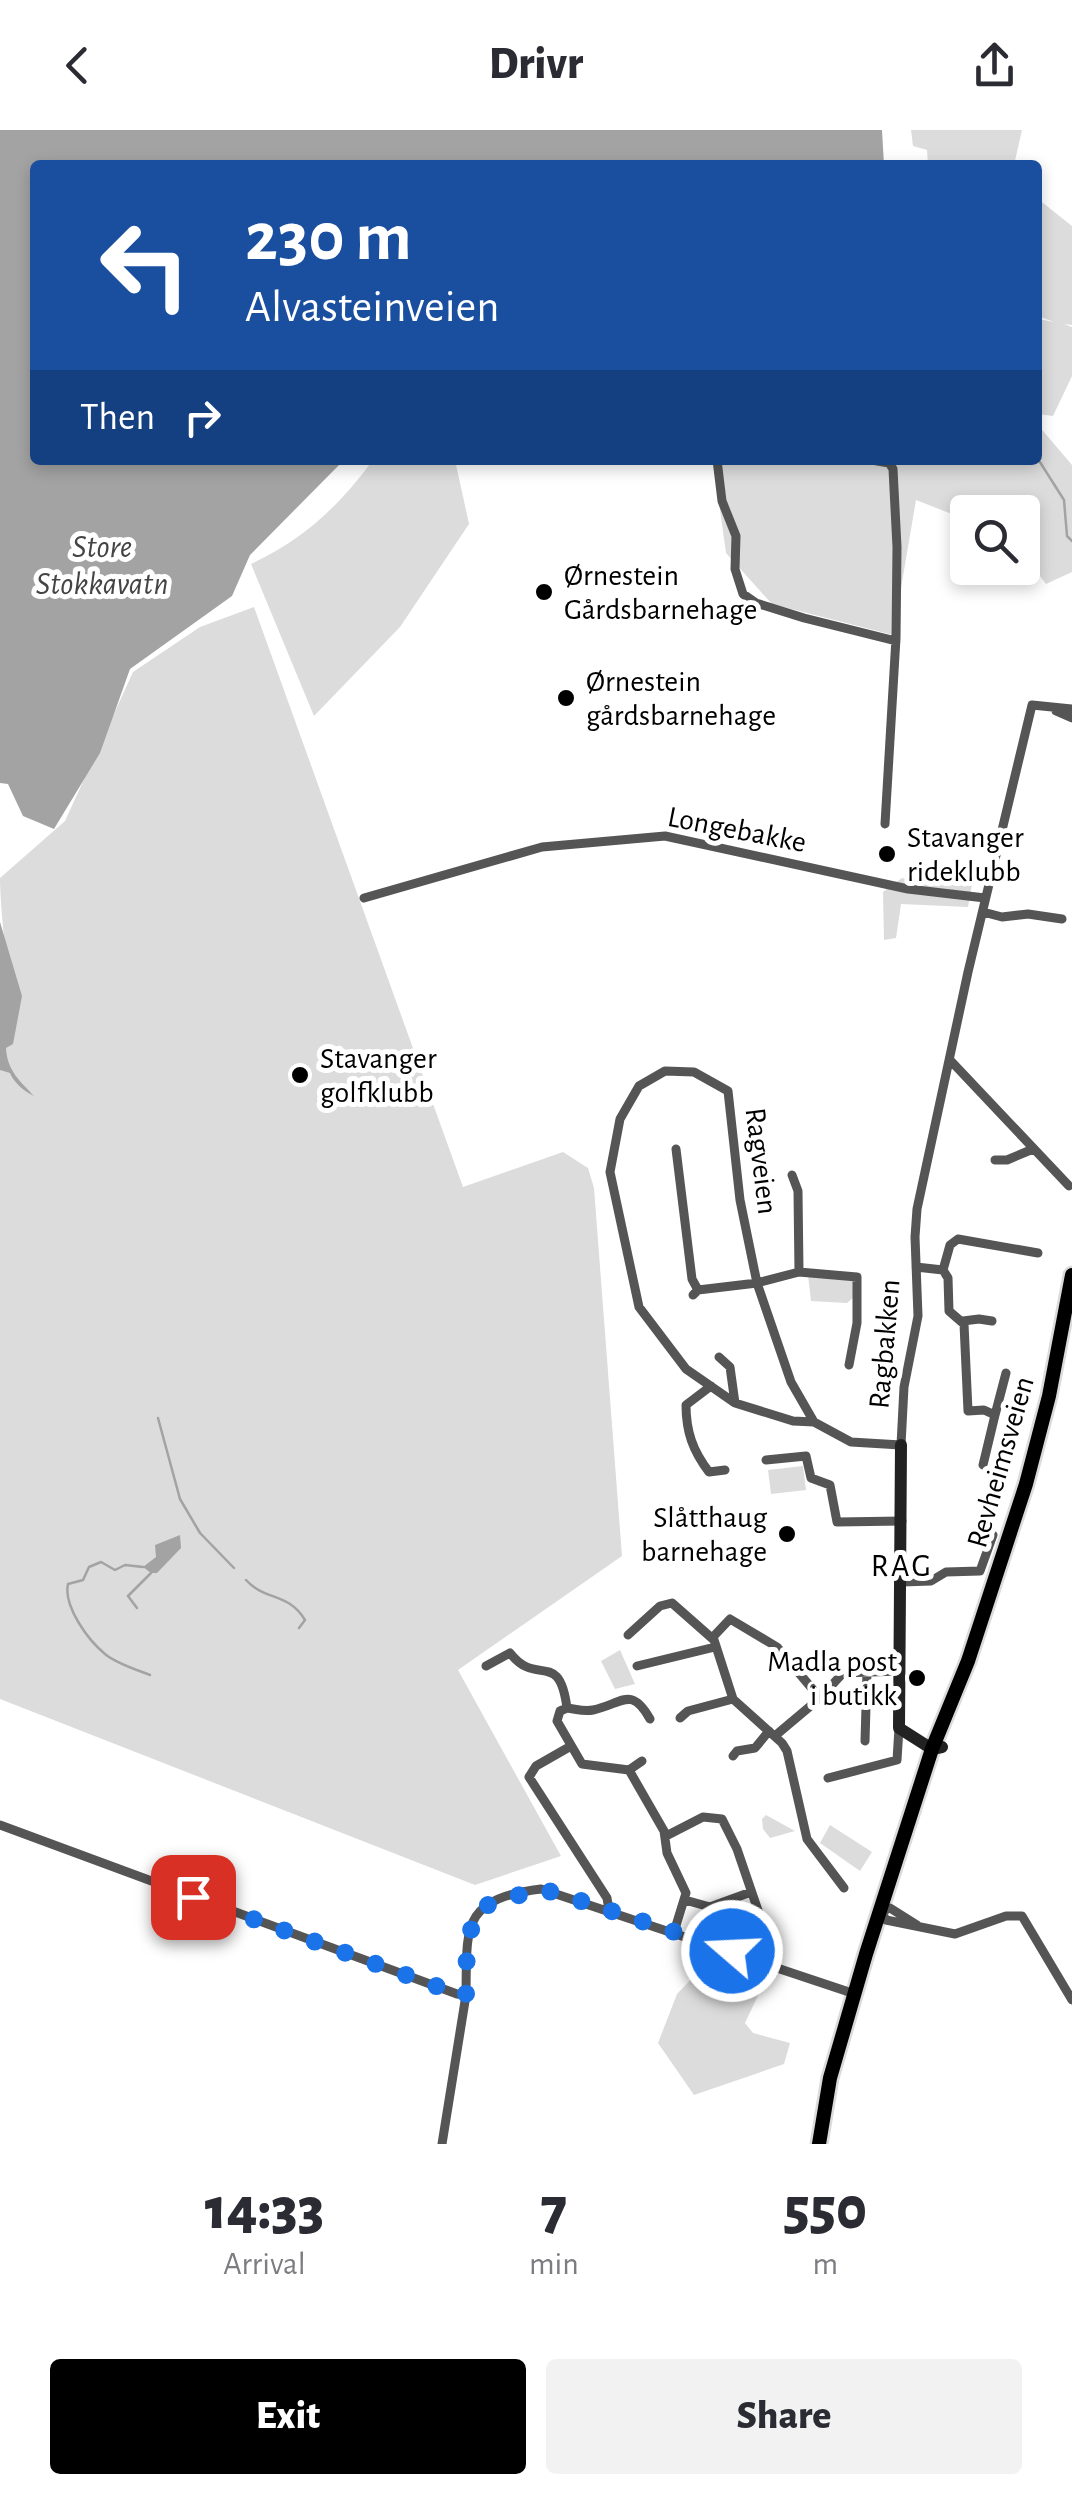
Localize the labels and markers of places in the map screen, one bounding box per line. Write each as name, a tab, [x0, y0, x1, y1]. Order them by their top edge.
place label: Ørnestein Gårdsbarnehage	[564, 561, 757, 625]
marker: Ørnestein Gårdsbarnehage	[533, 581, 555, 603]
place label: Ørnestein gårdsbarnehage	[586, 667, 776, 731]
marker: Ørnestein gårdsbarnehage	[555, 687, 577, 709]
place label: Stavanger rideklubb	[907, 823, 1024, 887]
marker: Stavanger rideklubb	[876, 843, 898, 865]
place label: Stavanger golfklubb	[320, 1044, 437, 1108]
marker: Stavanger golfklubb	[289, 1064, 311, 1086]
place label: Slåtthaug barnehage	[641, 1503, 767, 1567]
marker: Slåtthaug barnehage	[776, 1523, 798, 1545]
place label: Madla post i butikk	[767, 1647, 897, 1711]
marker: Madla post i butikk	[906, 1667, 928, 1689]
pin	[151, 1855, 236, 1940]

